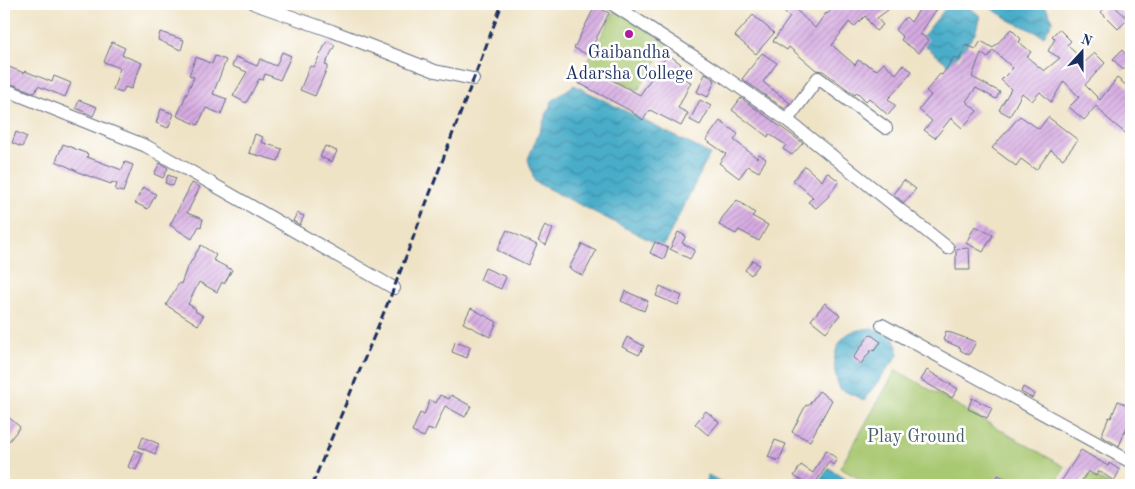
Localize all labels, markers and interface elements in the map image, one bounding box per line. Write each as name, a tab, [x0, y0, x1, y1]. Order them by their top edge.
marker: Gaibandha Adarsha College	[623, 28, 635, 40]
north arrow	[1058, 28, 1108, 78]
text: N	[1079, 32, 1094, 49]
place label: Gaibandha Adarsha College	[565, 44, 693, 83]
park label: Play Ground	[867, 428, 965, 446]

